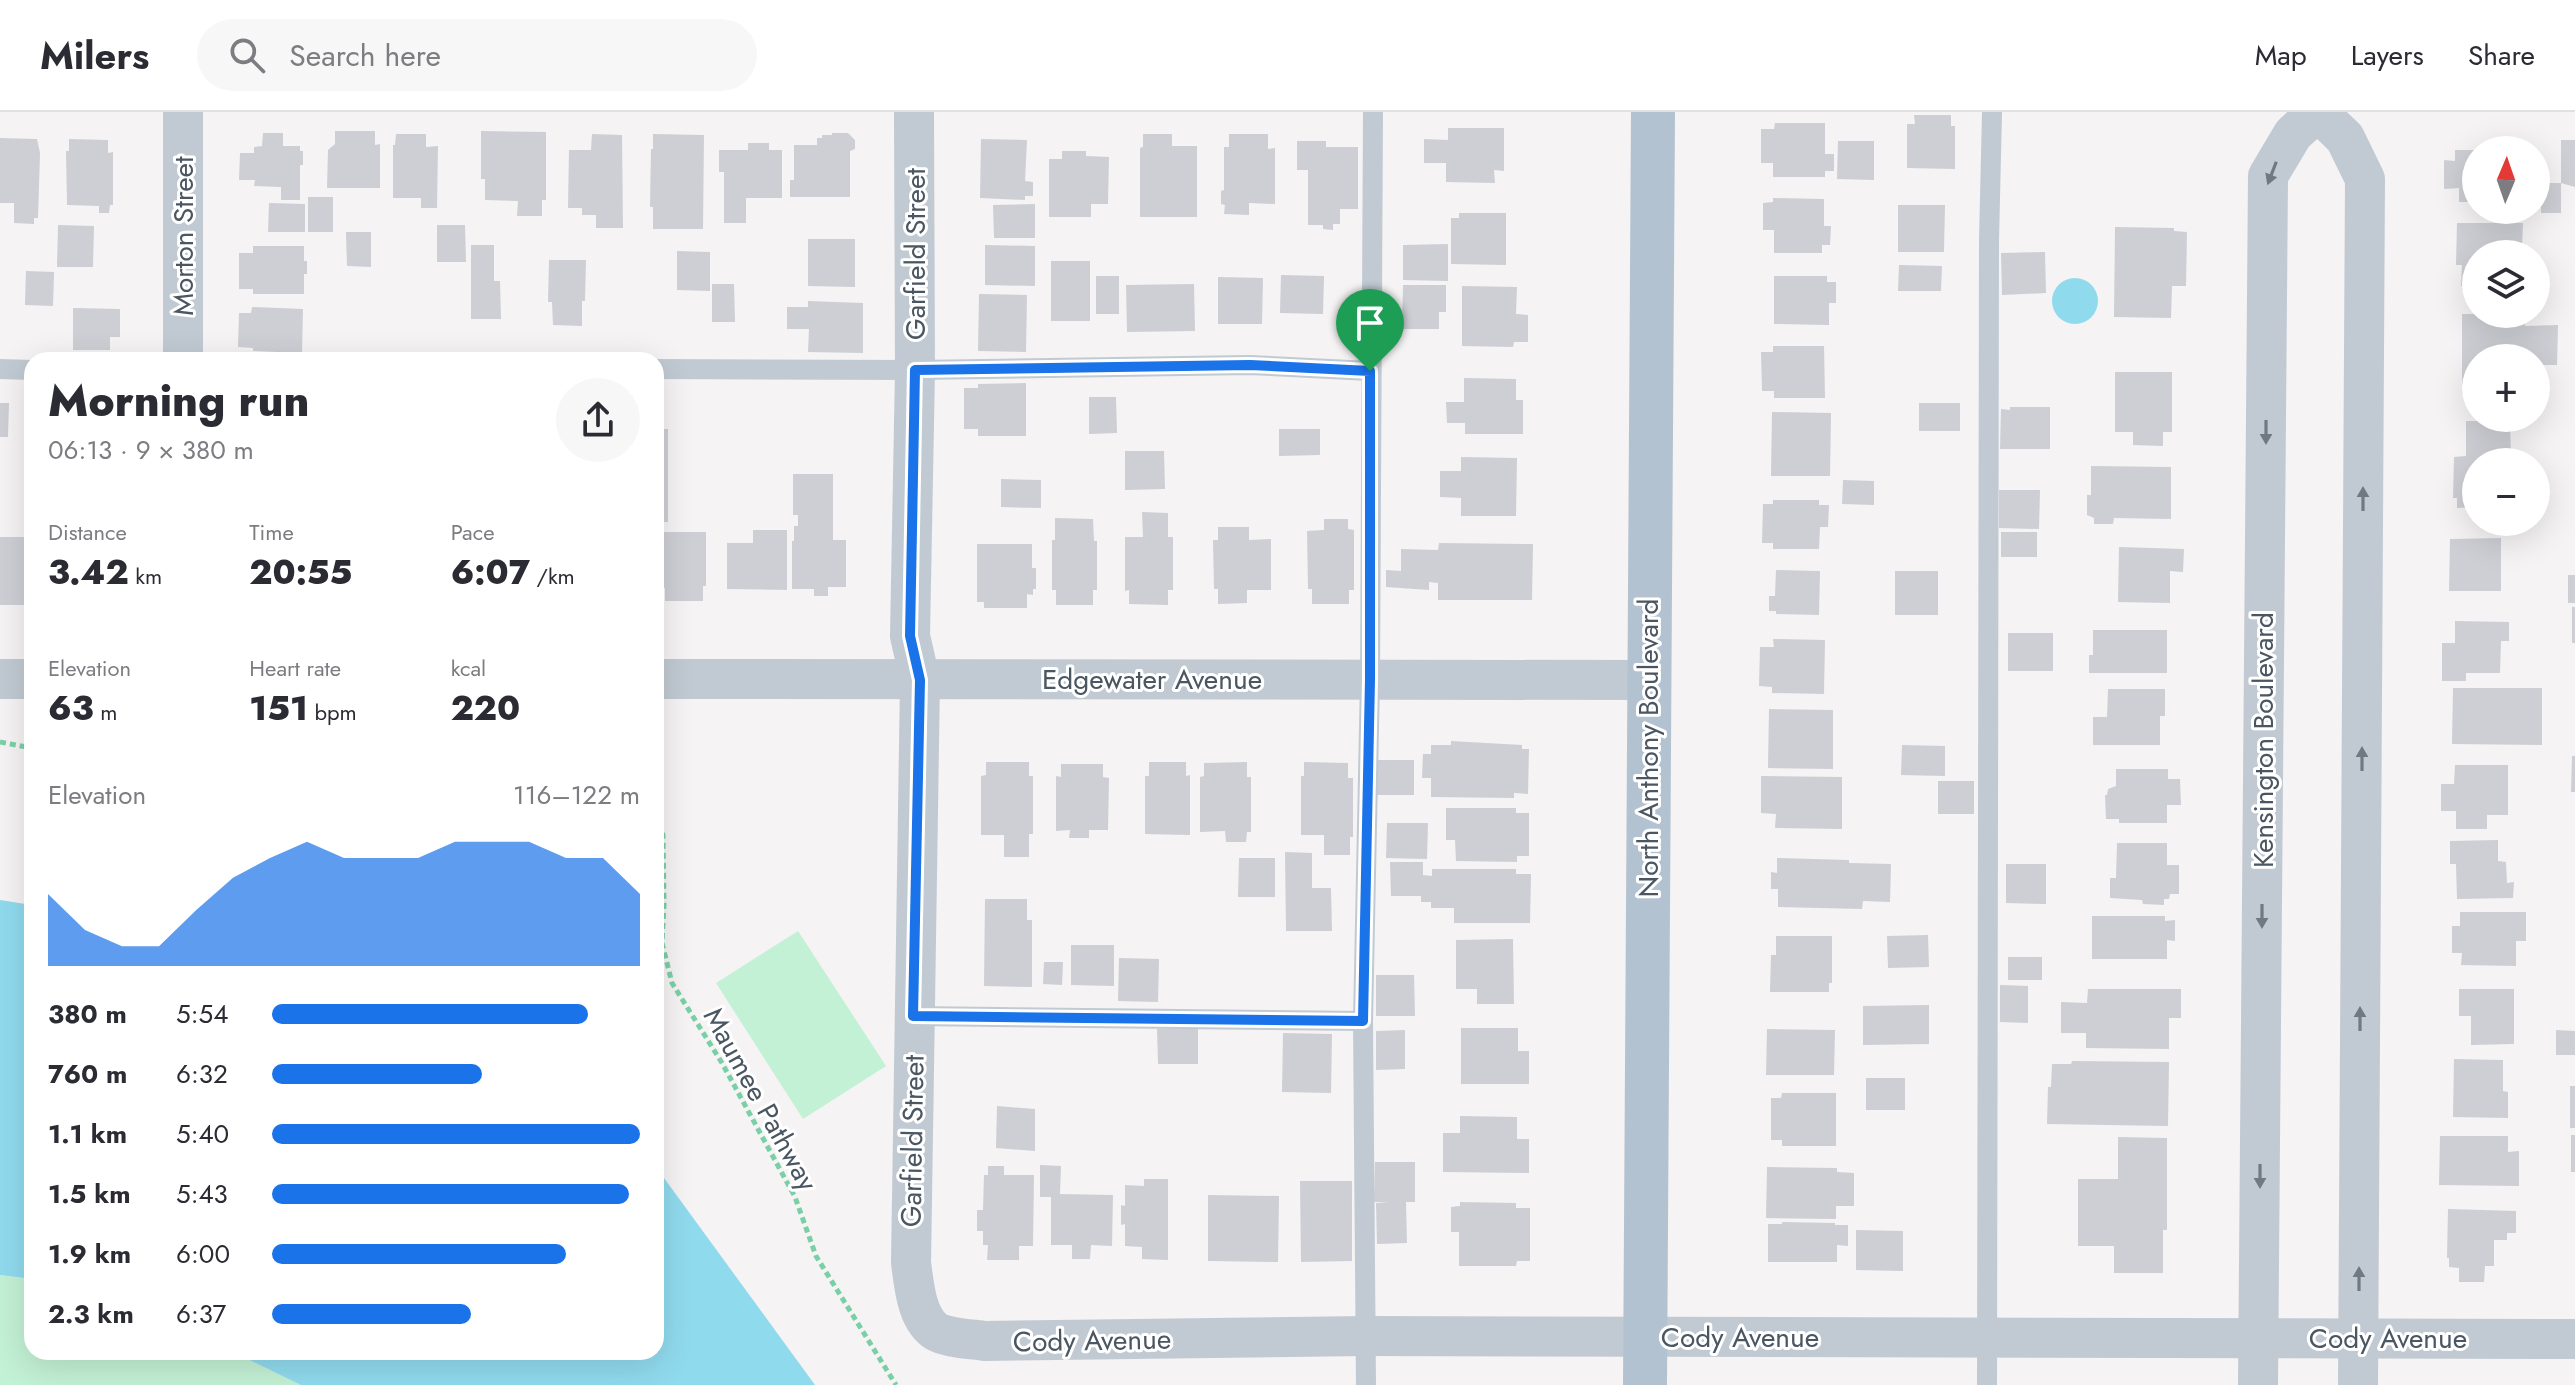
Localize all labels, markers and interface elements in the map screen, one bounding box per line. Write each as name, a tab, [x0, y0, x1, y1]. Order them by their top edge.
search box	[197, 19, 757, 91]
text: Milers	[40, 28, 149, 83]
icon: search	[225, 33, 269, 77]
text: Search here	[289, 34, 441, 77]
text: Map	[2255, 35, 2307, 76]
text: Layers	[2351, 35, 2424, 76]
text: Share	[2468, 35, 2535, 76]
north arrow	[2462, 136, 2550, 224]
map controls	[2462, 136, 2550, 536]
street label: Morton Street	[163, 156, 204, 316]
one-way arrow	[2265, 162, 2278, 186]
street label: Garfield Street	[895, 168, 936, 340]
button: layers	[2462, 240, 2550, 328]
pin	[1336, 289, 1404, 371]
icon: arrive	[1348, 301, 1392, 345]
button: +	[2462, 344, 2550, 432]
text: Morning run	[48, 369, 310, 433]
button: share	[556, 378, 640, 462]
one-way arrow	[2259, 420, 2272, 445]
text: 06:13 · 9 × 380 m	[48, 431, 254, 469]
button: −	[2462, 448, 2550, 536]
one-way arrow	[2357, 486, 2369, 511]
text: Distance	[48, 516, 127, 548]
text: Time	[249, 516, 294, 548]
text: Pace	[451, 516, 494, 548]
text: 3.42	[48, 548, 129, 597]
text: 20:55	[249, 548, 352, 597]
text: 6:07	[451, 548, 530, 597]
text: km	[129, 560, 162, 592]
text: /km	[530, 560, 575, 592]
street label: North Anthony Boulevard	[1628, 599, 1669, 898]
street label: Kensington Boulevard	[2243, 612, 2284, 868]
text: Elevation	[48, 652, 131, 684]
text: Heart rate	[249, 652, 341, 684]
text: kcal	[451, 652, 486, 684]
street label: Edgewater Avenue	[1042, 659, 1262, 700]
text: 63	[48, 684, 94, 733]
text: 151	[249, 684, 308, 733]
text: 220	[451, 684, 520, 733]
text: m	[94, 696, 117, 728]
text: bpm	[308, 696, 357, 728]
one-way arrow	[2356, 746, 2368, 771]
text: Elevation	[48, 776, 146, 814]
text: 116–122 m	[513, 776, 640, 814]
one-way arrow	[2256, 904, 2268, 929]
text: 380 m	[48, 995, 127, 1033]
text: 5:54	[176, 995, 228, 1033]
street label: Maumee Pathway	[693, 1000, 828, 1199]
one-way arrow	[2354, 1006, 2366, 1031]
street label: Garfield Street	[891, 1054, 935, 1227]
text: 760 m	[48, 1055, 127, 1093]
text: 6:32	[176, 1055, 228, 1093]
text: 1.1 km	[48, 1115, 127, 1153]
text: 5:40	[176, 1115, 229, 1153]
one-way arrow	[2254, 1164, 2266, 1189]
text: 1.5 km	[48, 1175, 131, 1213]
text: 5:43	[176, 1175, 228, 1213]
text: 1.9 km	[48, 1235, 131, 1273]
text: 6:00	[176, 1235, 230, 1273]
one-way arrow	[2353, 1266, 2365, 1291]
text: 2.3 km	[48, 1295, 134, 1333]
text: 6:37	[176, 1295, 226, 1333]
street label: Cody Avenue	[1661, 1317, 1819, 1358]
street label: Cody Avenue	[2309, 1318, 2467, 1359]
street label: Cody Avenue	[1012, 1319, 1172, 1362]

